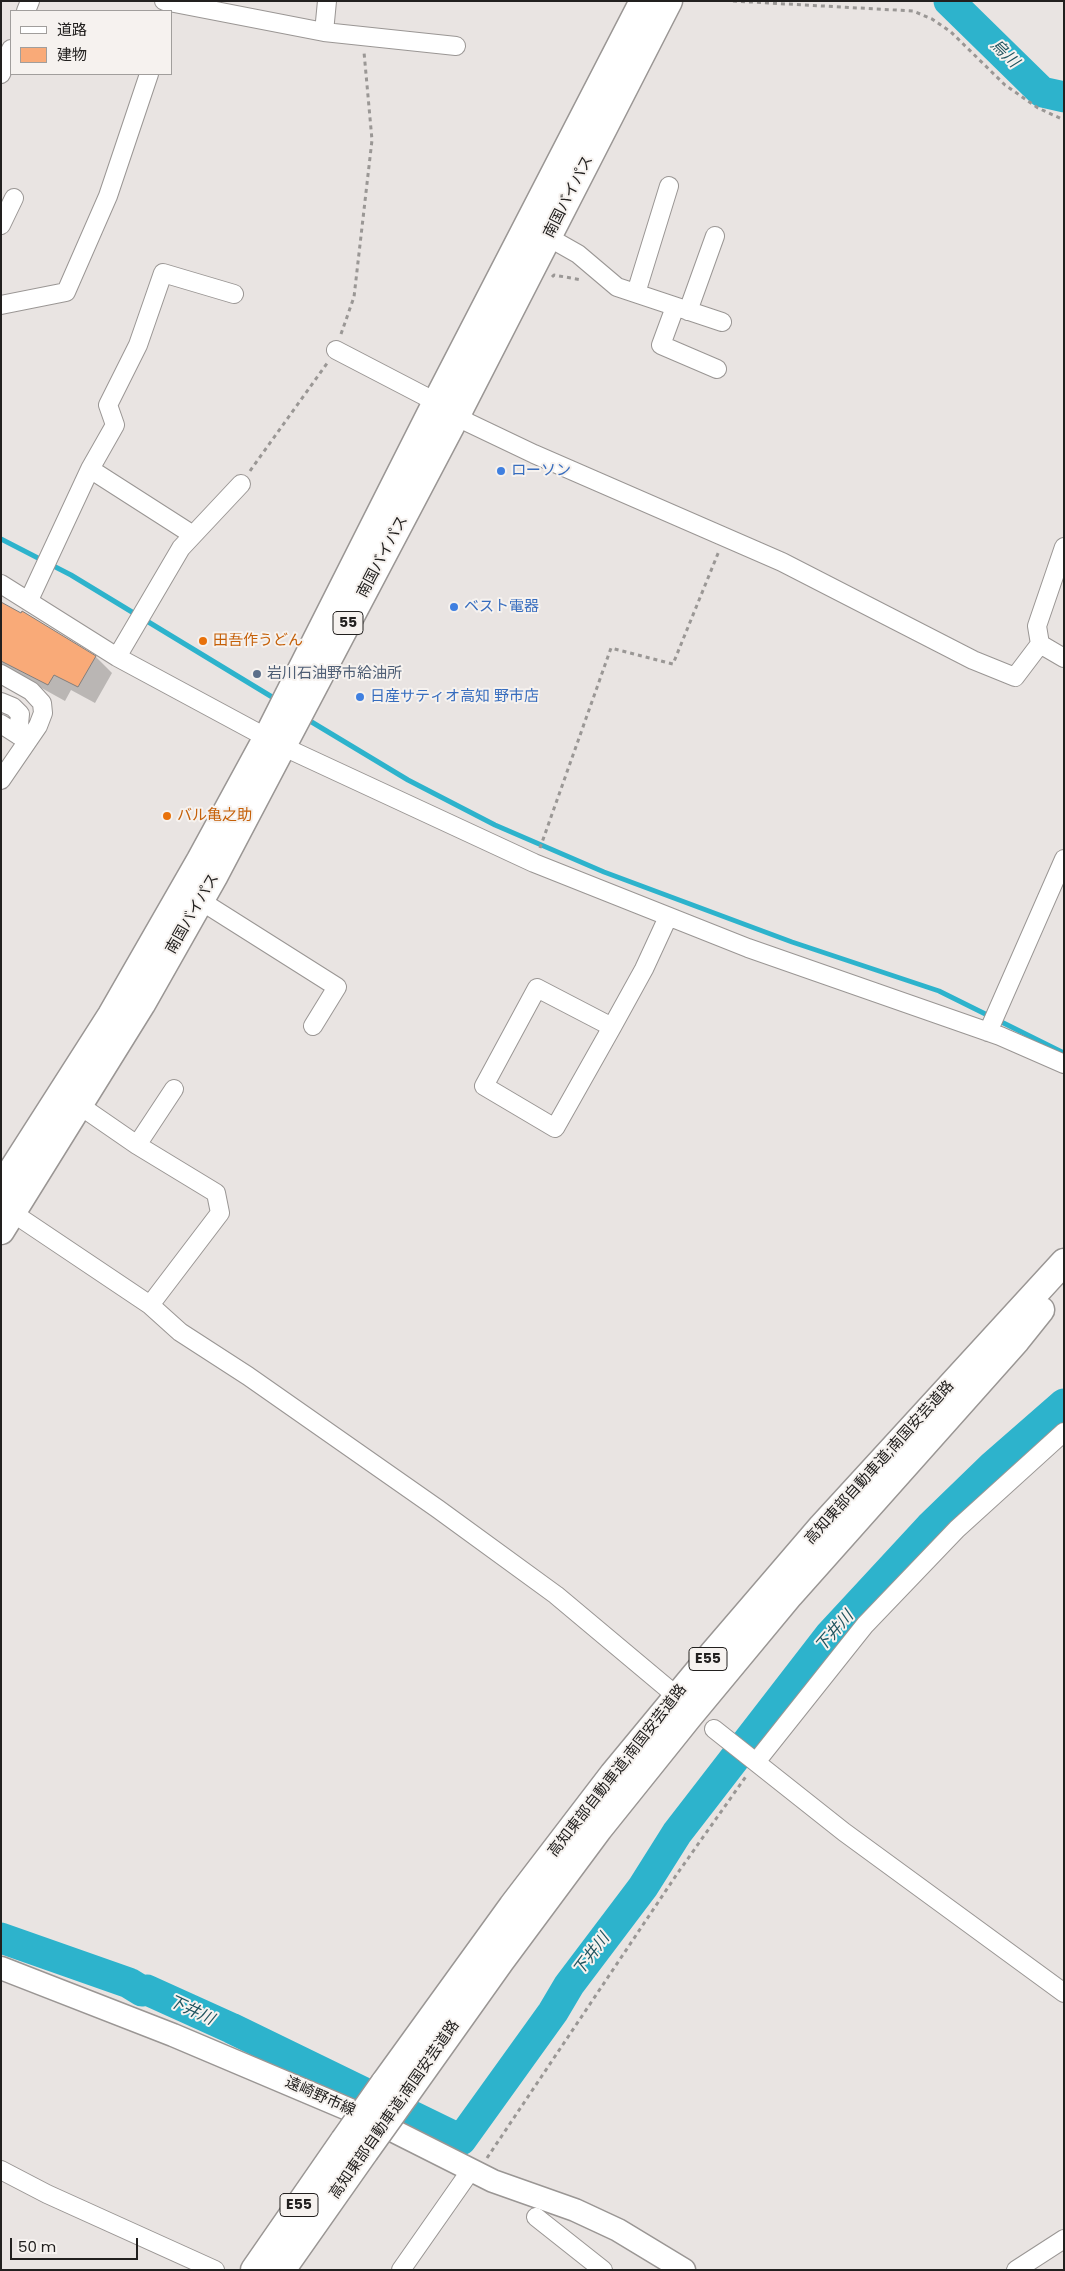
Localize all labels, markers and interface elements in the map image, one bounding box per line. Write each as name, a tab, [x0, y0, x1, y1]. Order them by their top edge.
legend	[10, 10, 172, 75]
text: 道路	[57, 19, 87, 40]
water label: 烏川	[986, 36, 1022, 72]
text: 建物	[57, 44, 87, 65]
street label: 南国バイパス	[541, 153, 597, 241]
place label: ローソン	[511, 462, 571, 480]
marker: ローソン	[495, 465, 507, 477]
street label: 南国バイパス	[354, 513, 412, 601]
place label: ベスト電器	[464, 598, 539, 616]
marker: ベスト電器	[448, 601, 460, 613]
road number: 55	[333, 612, 363, 634]
place label: 田吾作うどん	[213, 632, 303, 650]
marker: 田吾作うどん	[197, 635, 209, 647]
place label: 岩川石油野市給油所	[267, 665, 402, 683]
marker: 岩川石油野市給油所	[251, 668, 263, 680]
place label: 日産サティオ高知 野市店	[370, 688, 539, 706]
marker: 日産サティオ高知 野市店	[354, 691, 366, 703]
place label: バル亀之助	[177, 807, 252, 825]
marker: バル亀之助	[161, 810, 173, 822]
street label: 南国バイパス	[163, 871, 223, 957]
street label: 高知東部自動車道;南国安芸道路	[802, 1377, 958, 1549]
water label: 下井川	[812, 1608, 858, 1656]
road number: E55	[689, 1648, 727, 1670]
street label: 高知東部自動車道;南国安芸道路	[545, 1681, 691, 1861]
water label: 下井川	[570, 1930, 614, 1980]
water label: 下井川	[165, 1992, 217, 2030]
street label: 高知東部自動車道;南国安芸道路	[326, 2017, 464, 2203]
street label: 遠崎野市線	[282, 2074, 358, 2120]
road number: E55	[280, 2194, 318, 2216]
scale bar	[12, 2228, 140, 2260]
text: 50 m	[18, 2236, 56, 2257]

